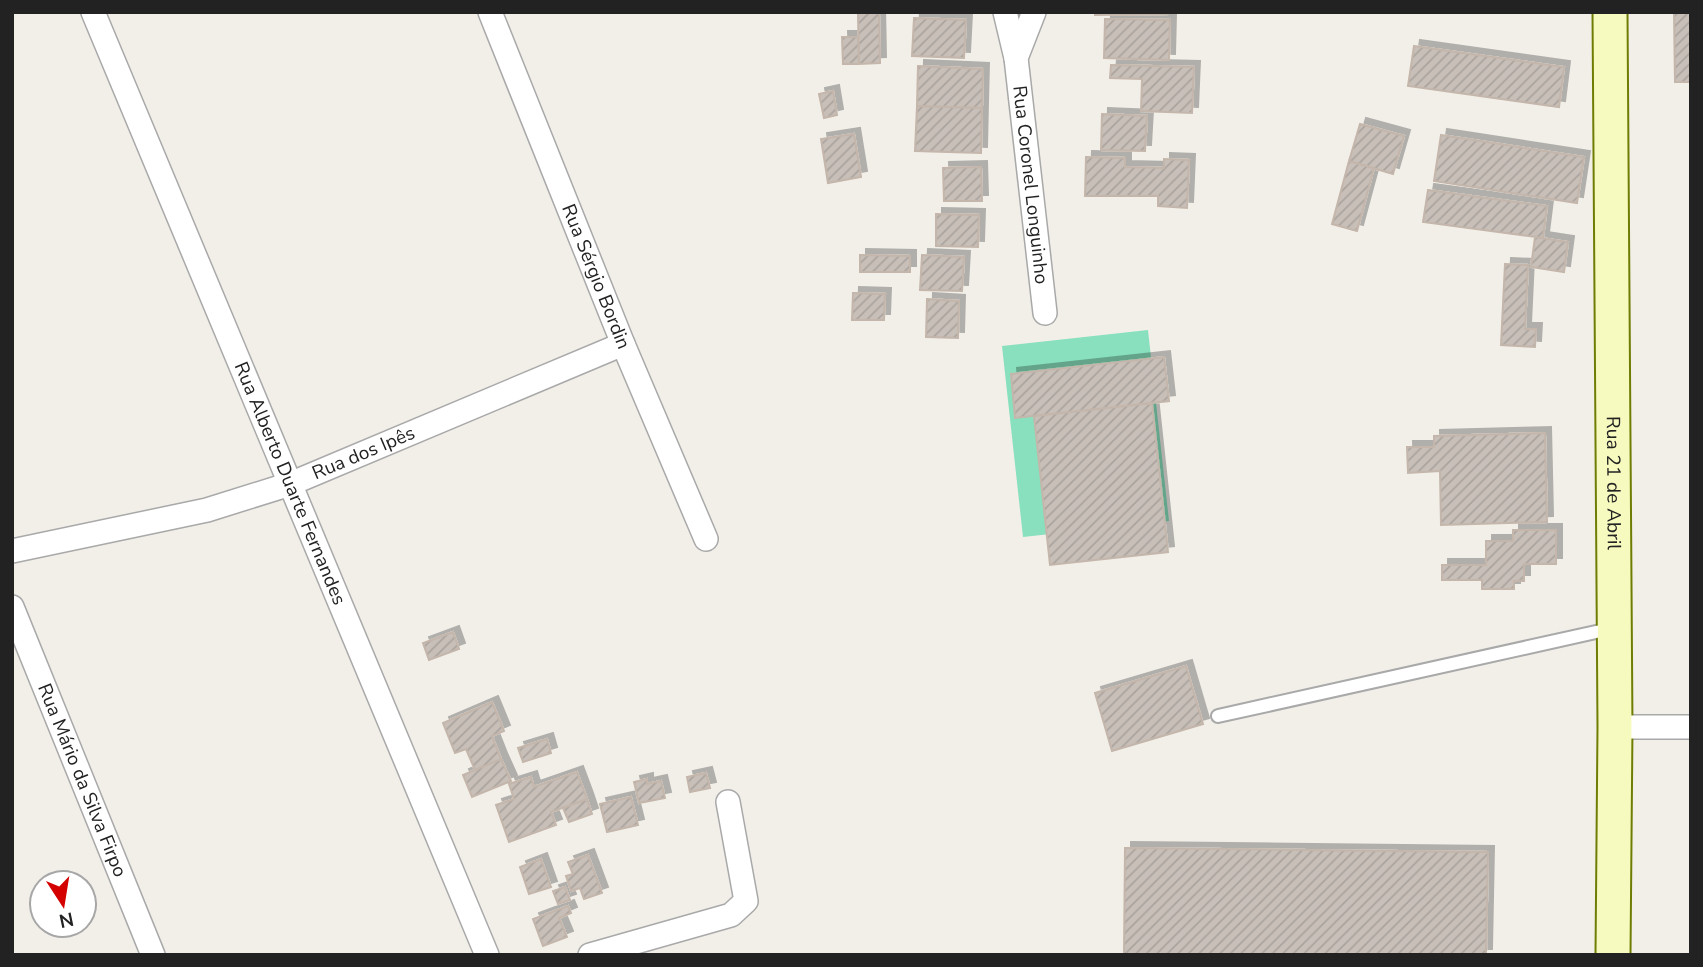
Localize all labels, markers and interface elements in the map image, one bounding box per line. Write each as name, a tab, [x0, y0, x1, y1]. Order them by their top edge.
street label: Rua Coronel Longuinho	[1006, 84, 1055, 286]
street label: Rua Sérgio Bordin	[555, 200, 637, 353]
street label: Rua Alberto Duarte Fernandes	[228, 358, 352, 609]
street label: Rua 21 de Abril	[1600, 416, 1627, 550]
street label: Rua dos Ipês	[308, 420, 419, 486]
street label: Rua Mário da Silva Firpo	[31, 680, 133, 881]
north arrow	[28, 869, 98, 939]
text: N	[57, 905, 76, 934]

